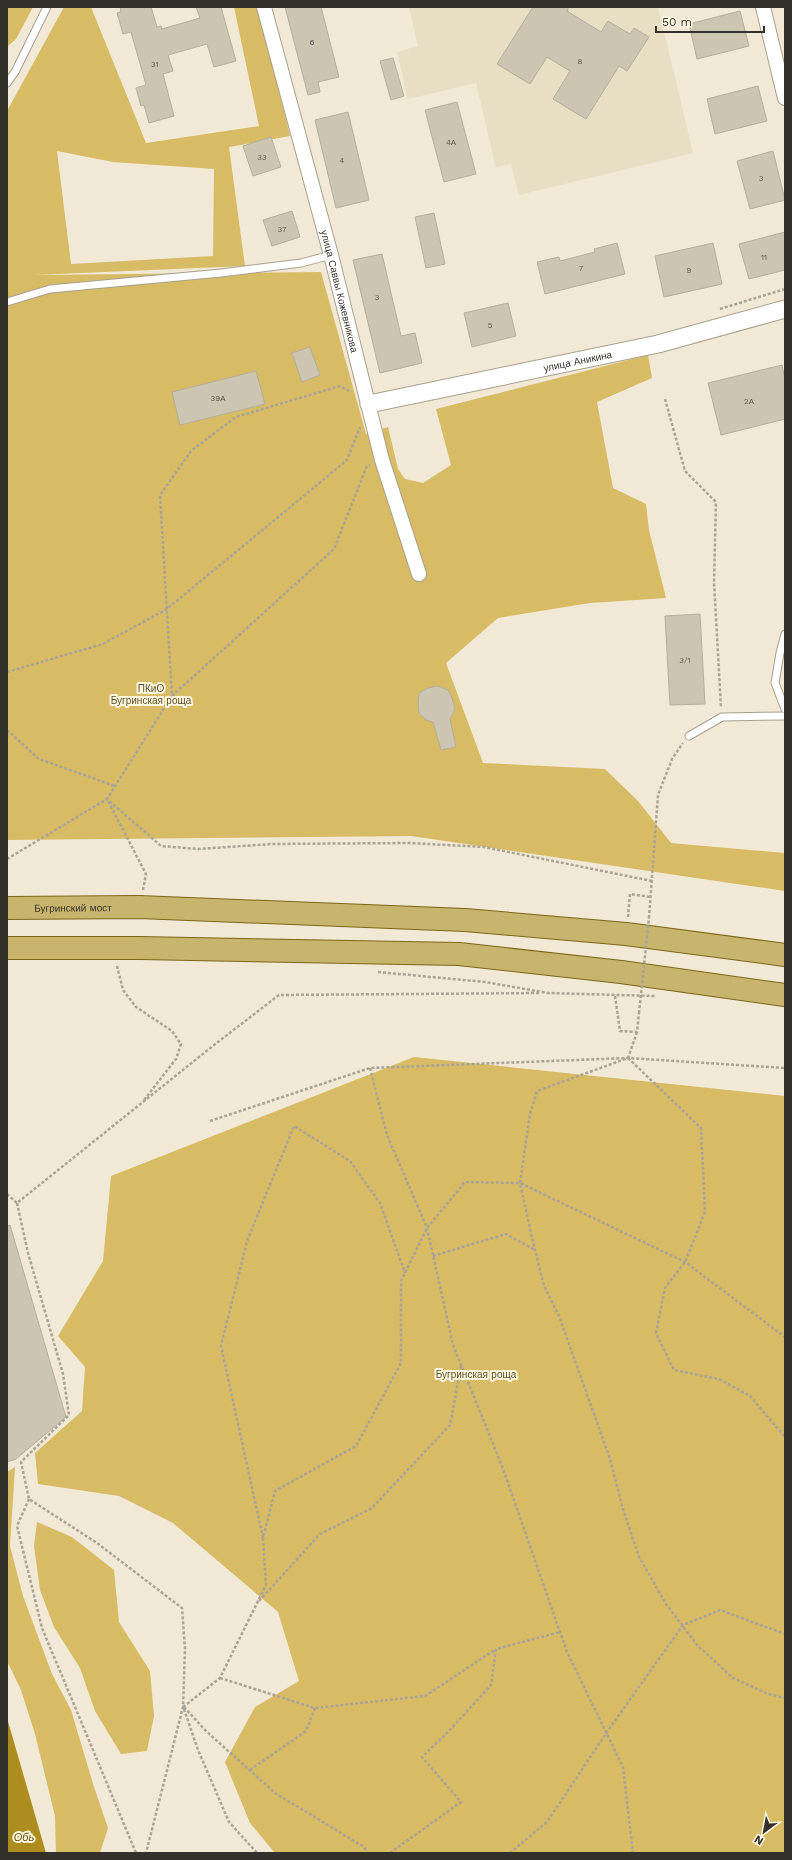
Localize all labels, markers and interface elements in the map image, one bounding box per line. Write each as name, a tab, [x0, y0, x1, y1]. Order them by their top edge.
scale bar	[656, 8, 764, 34]
text: 50 m	[662, 15, 692, 29]
house number: 6	[310, 38, 315, 47]
house number: 8	[578, 57, 583, 66]
house number: 31	[151, 60, 159, 69]
house number: 4А	[446, 138, 457, 147]
house number: 33	[257, 153, 267, 162]
house number: 4	[340, 156, 345, 165]
house number: 3	[759, 174, 764, 183]
house number: 37	[278, 225, 287, 234]
street label: улица Саввы Кожевникова	[319, 229, 361, 354]
house number: 11	[761, 253, 767, 262]
house number: 7	[579, 264, 584, 273]
house number: 9	[687, 266, 692, 275]
house number: 3	[375, 293, 380, 302]
house number: 5	[488, 321, 493, 330]
street label: улица Аникина	[542, 348, 613, 373]
house number: 39А	[211, 394, 226, 403]
house number: 2А	[744, 397, 755, 406]
house number: 3/1	[679, 656, 691, 665]
park label: ПКиО Бугринская роща	[111, 683, 192, 706]
street label: Бугринский мост	[34, 902, 112, 913]
park label: Бугринская роща	[436, 1369, 517, 1380]
north arrow	[744, 1812, 784, 1852]
water label: Обь	[14, 1831, 34, 1844]
text: N	[752, 1832, 766, 1848]

